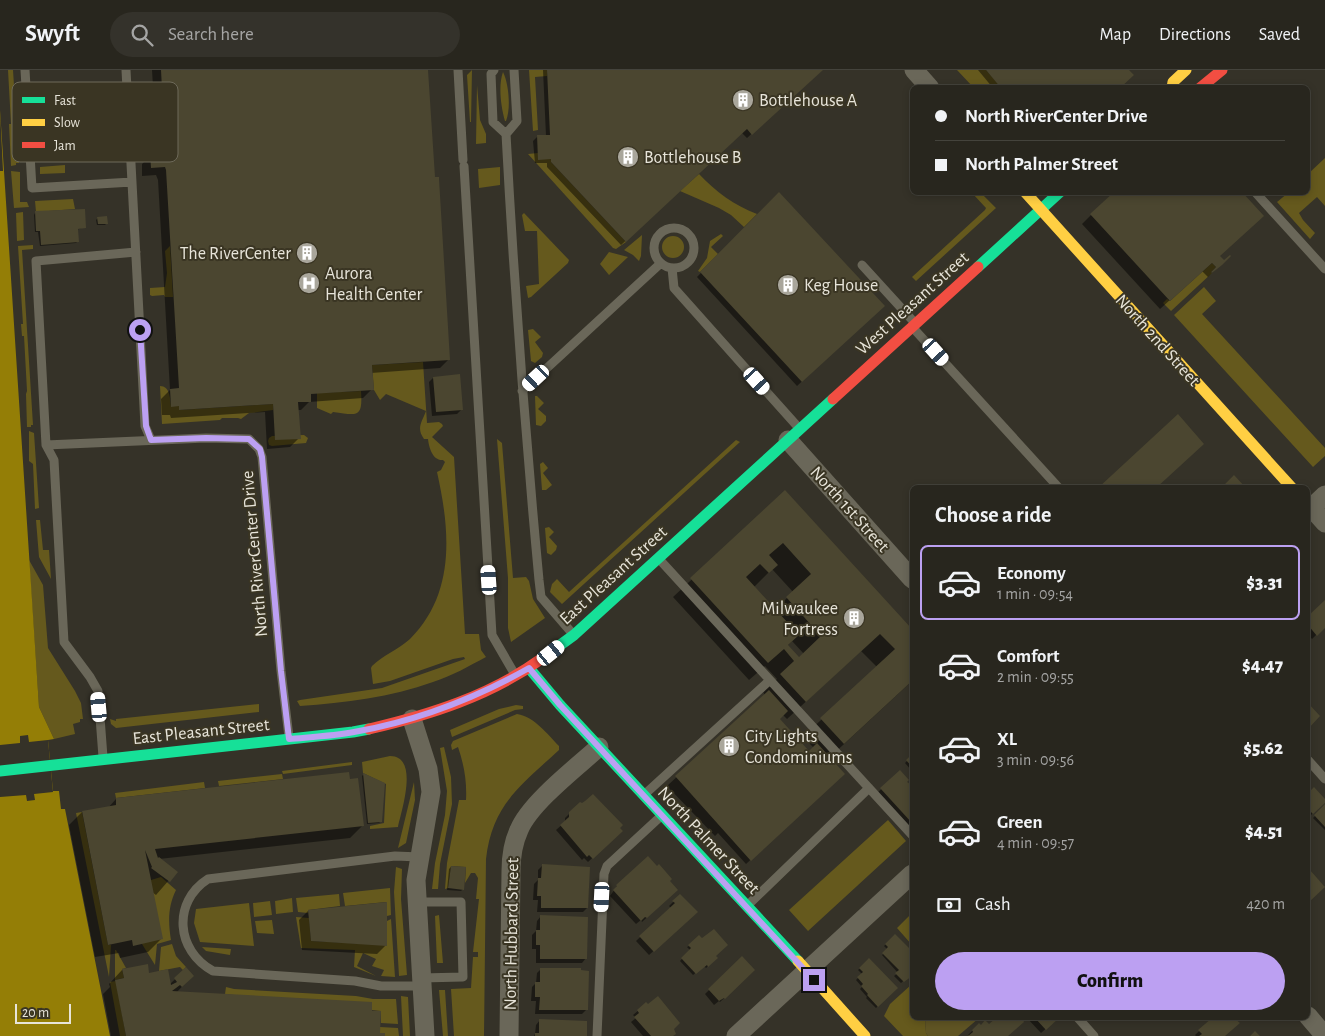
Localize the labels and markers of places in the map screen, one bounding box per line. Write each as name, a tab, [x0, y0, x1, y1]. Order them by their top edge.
building icon: Bottlehouse A	[731, 88, 755, 112]
place label: Bottlehouse A	[759, 92, 858, 110]
building icon: Bottlehouse B	[616, 145, 640, 169]
place label: Bottlehouse B	[644, 149, 742, 167]
building icon: The RiverCenter	[295, 241, 319, 265]
place label: The RiverCenter	[180, 245, 291, 263]
place label: Aurora Health Center	[325, 265, 422, 304]
hospital icon: Aurora Health Center	[297, 271, 321, 295]
building icon: Keg House	[776, 273, 800, 297]
place label: Keg House	[804, 277, 878, 295]
place label: Milwaukee Fortress	[761, 600, 838, 639]
building icon: Milwaukee Fortress	[842, 606, 866, 630]
place label: City Lights Condominiums	[745, 728, 852, 767]
building icon: City Lights Condominiums	[717, 734, 741, 758]

